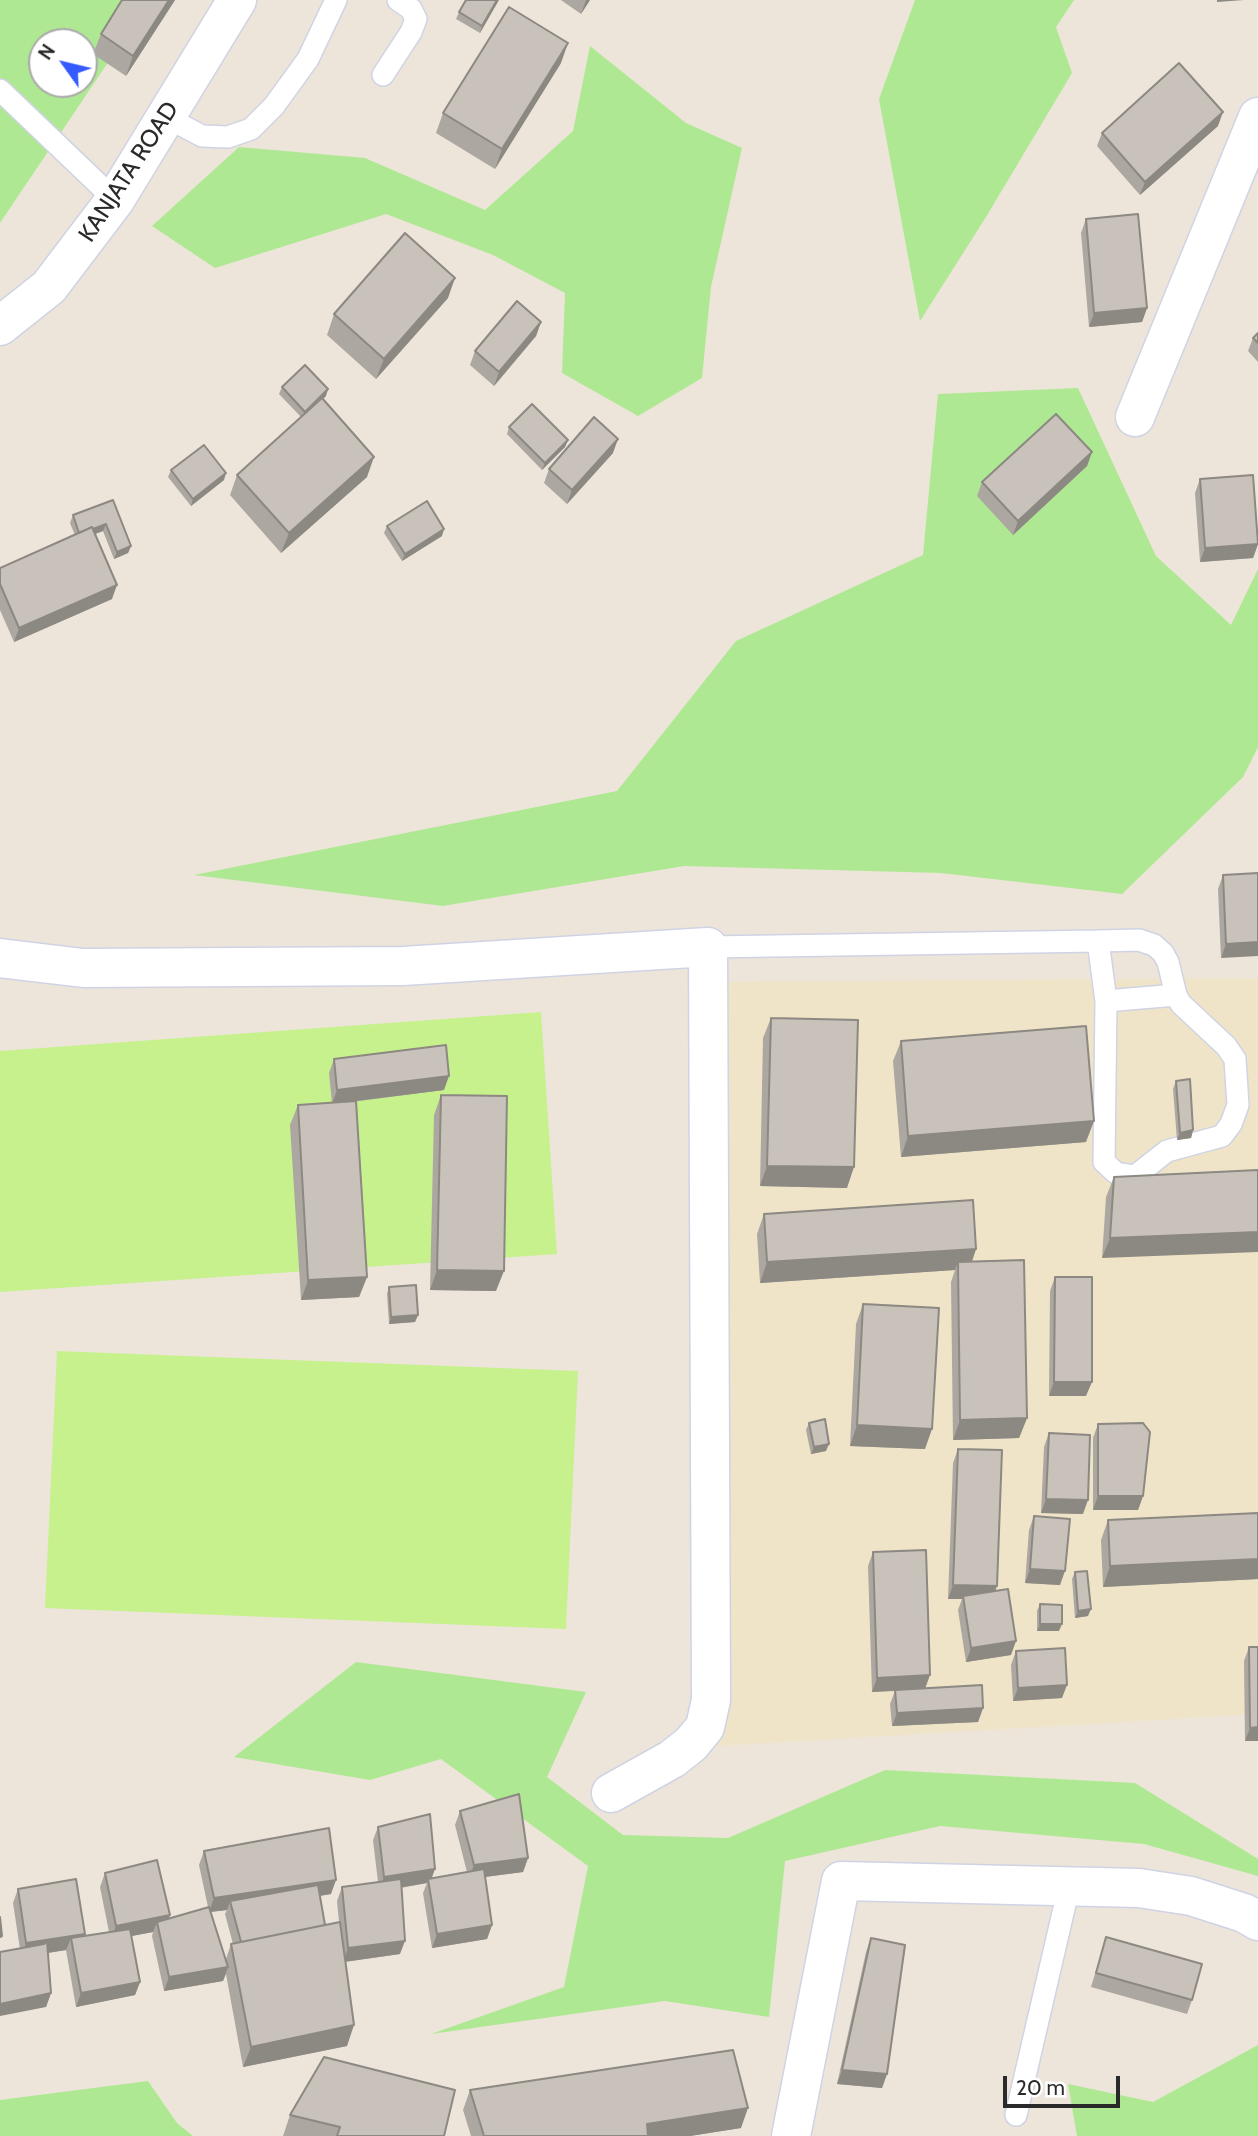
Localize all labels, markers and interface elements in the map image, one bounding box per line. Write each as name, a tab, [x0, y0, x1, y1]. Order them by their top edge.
north arrow	[28, 28, 98, 98]
text: N	[34, 40, 60, 64]
street label: KANJATA ROAD	[73, 96, 185, 248]
scale bar	[1006, 2062, 1123, 2106]
text: 20 m	[1016, 2075, 1065, 2100]

